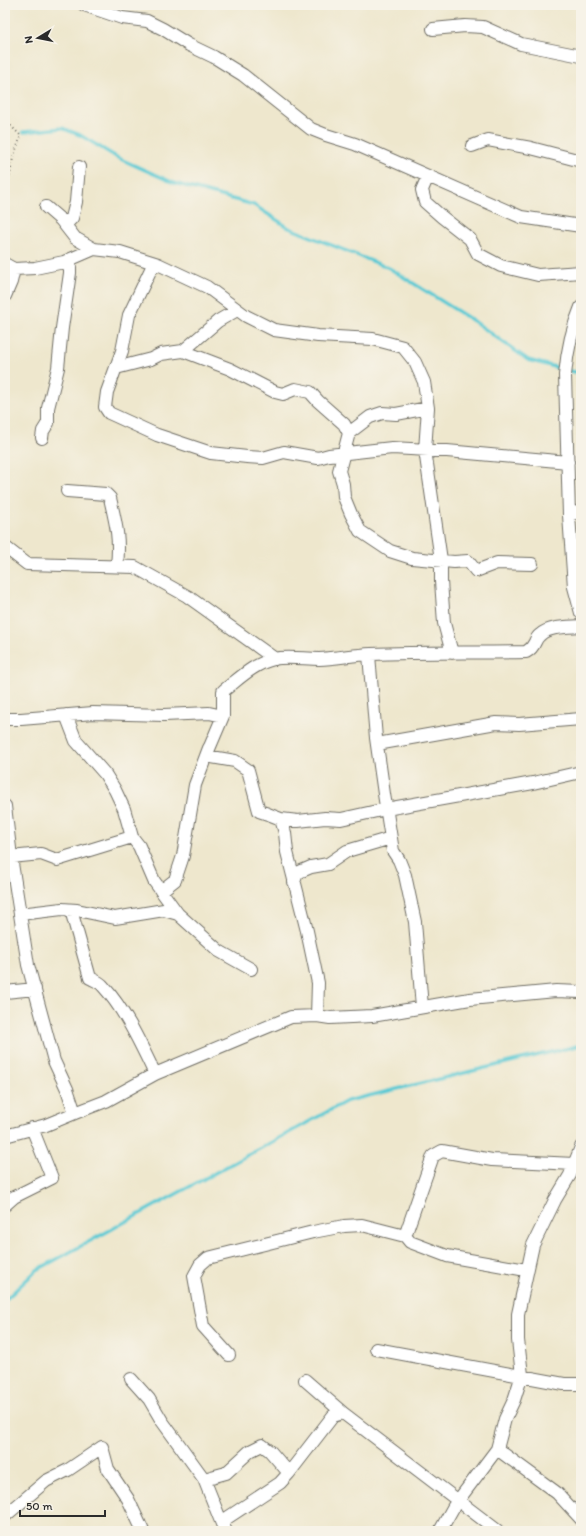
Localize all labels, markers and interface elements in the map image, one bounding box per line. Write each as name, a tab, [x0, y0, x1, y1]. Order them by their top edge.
north arrow	[18, 18, 58, 58]
text: N	[22, 35, 36, 44]
scale bar	[20, 1492, 105, 1518]
text: 50 m	[26, 1499, 52, 1513]

